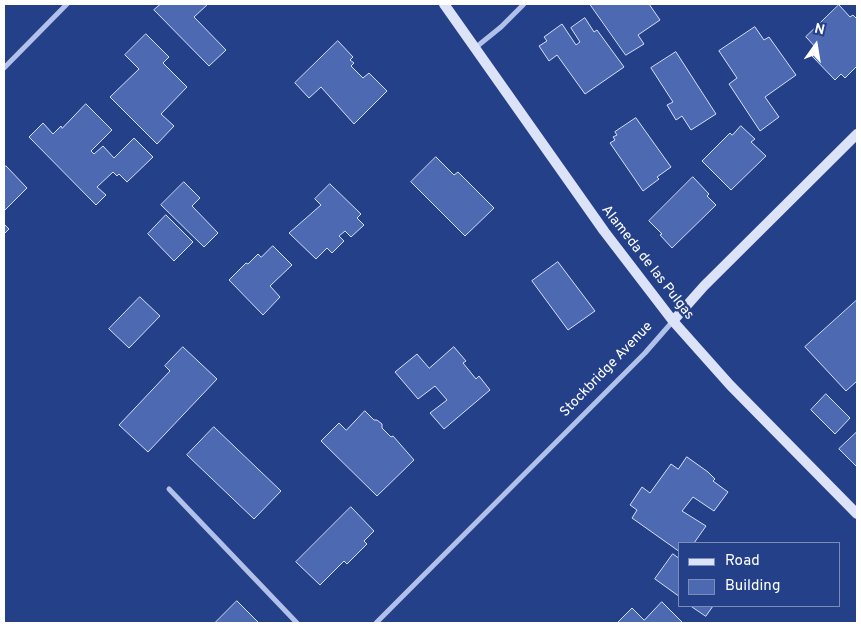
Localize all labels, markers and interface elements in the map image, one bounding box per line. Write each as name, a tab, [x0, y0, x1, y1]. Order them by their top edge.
north arrow	[791, 20, 841, 70]
text: N	[813, 20, 826, 39]
street label: Alameda de las Pulgas	[597, 202, 697, 324]
street label: Stockbridge Avenue	[557, 319, 657, 421]
legend	[678, 542, 841, 607]
text: Road	[725, 552, 760, 571]
text: Building	[725, 577, 780, 596]

